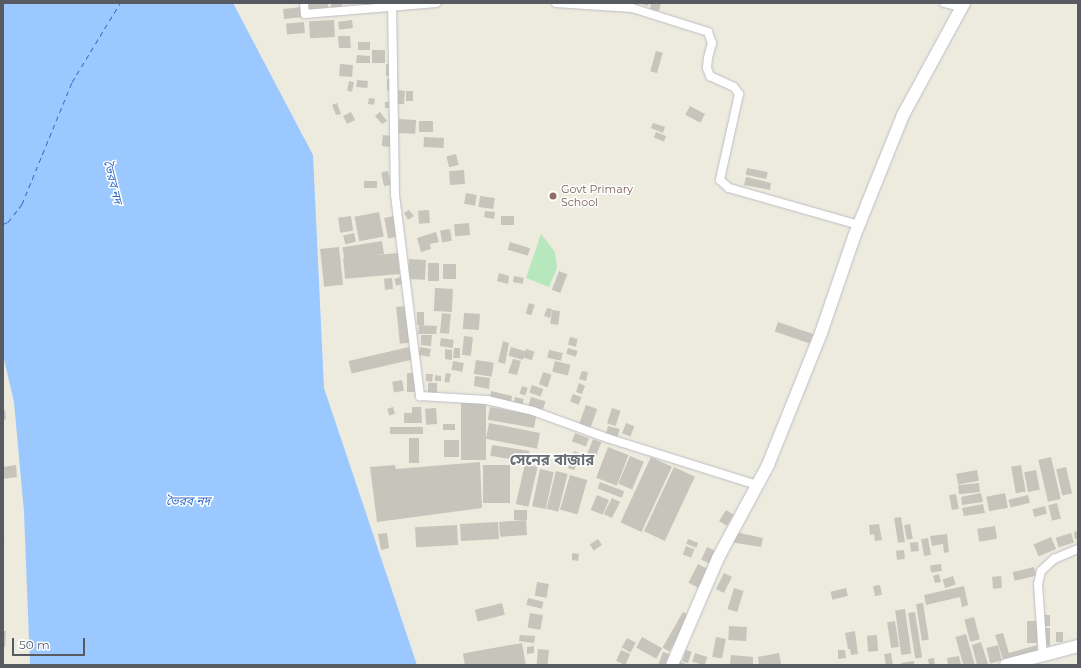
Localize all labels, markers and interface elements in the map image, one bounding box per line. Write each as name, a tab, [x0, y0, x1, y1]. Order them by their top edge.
water label: ভৈরব নদ	[101, 159, 125, 205]
place label: Govt Primary School	[561, 183, 633, 209]
marker: Govt Primary School	[548, 191, 558, 201]
district label: সেনের বাজার	[510, 451, 594, 469]
water label: ভৈরব নদ	[166, 494, 210, 508]
scale bar	[14, 630, 87, 656]
text: 50 m	[19, 637, 50, 652]

